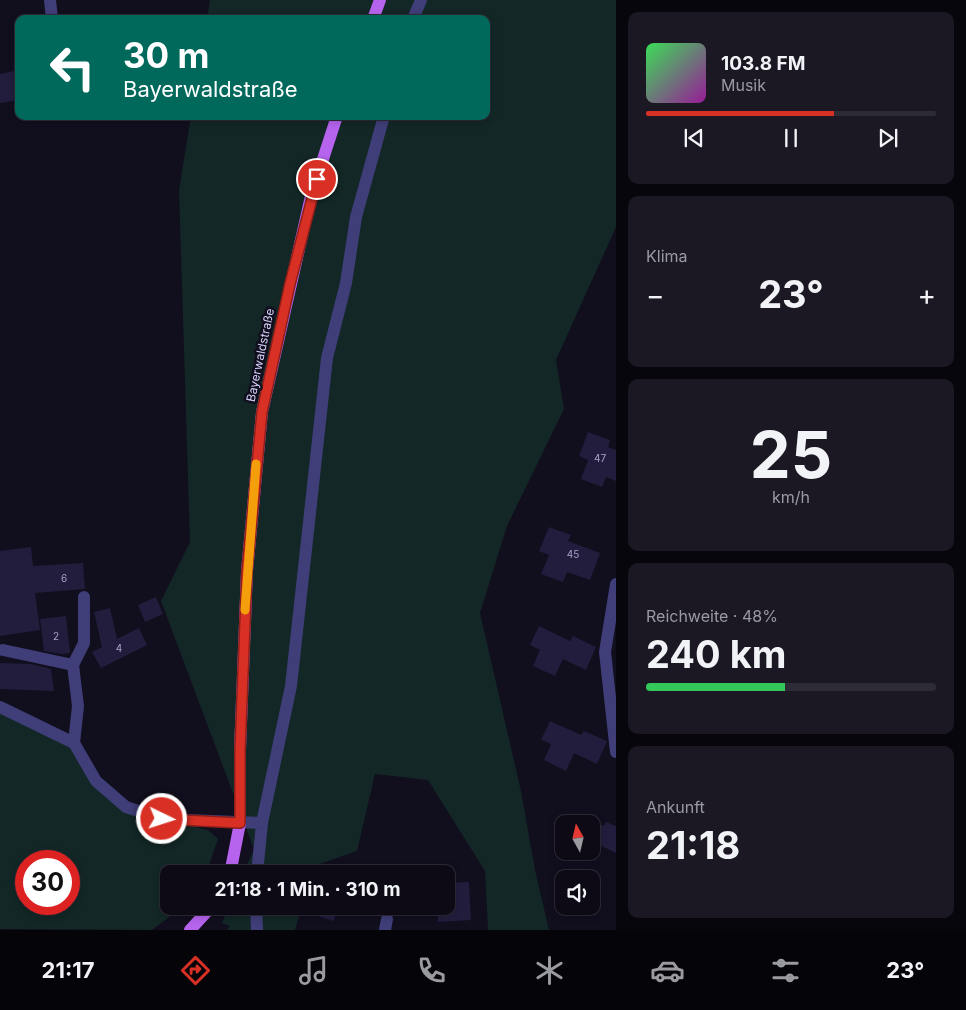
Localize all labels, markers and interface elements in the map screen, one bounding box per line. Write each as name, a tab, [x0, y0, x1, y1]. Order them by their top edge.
text: 30 m	[123, 34, 209, 76]
icon: left	[40, 35, 105, 100]
text: 103.8 FM	[721, 52, 805, 75]
text: Musik	[721, 75, 766, 95]
text: Bayerwaldstraße	[123, 76, 298, 102]
icon: previous	[680, 124, 708, 152]
icon: pause	[777, 124, 805, 152]
icon: next	[874, 124, 902, 152]
pin	[296, 158, 338, 200]
icon: arrive	[303, 165, 331, 193]
text: Klima	[646, 246, 688, 266]
text: 23°	[758, 271, 824, 317]
text: −	[646, 278, 665, 312]
text: +	[917, 278, 936, 312]
street label: Bayerwaldstraße	[243, 307, 277, 403]
text: 25	[750, 415, 832, 494]
house number: 47	[594, 452, 606, 464]
text: km/h	[772, 487, 810, 507]
house number: 45	[567, 548, 579, 560]
house number: 6	[61, 572, 67, 584]
text: Reichweite · 48%	[646, 606, 778, 626]
house number: 2	[53, 630, 59, 642]
text: 240 km	[646, 631, 786, 677]
house number: 4	[116, 642, 122, 654]
position arrow	[135, 792, 187, 844]
text: Ankunft	[646, 797, 705, 817]
north arrow	[555, 815, 600, 860]
map controls	[555, 815, 600, 915]
text: 21:18	[646, 822, 740, 868]
speed limit sign: 30	[15, 850, 80, 915]
button: sound	[555, 870, 600, 915]
text: 21:18 · 1 Min. · 310 m	[215, 878, 401, 901]
icon: directions	[178, 953, 213, 988]
icon: music	[296, 953, 331, 988]
icon: phone	[414, 953, 449, 988]
icon: climate	[532, 953, 567, 988]
icon: car	[650, 953, 685, 988]
icon: filters	[768, 953, 803, 988]
text: 21:17	[42, 957, 95, 983]
text: 23°	[886, 957, 924, 983]

